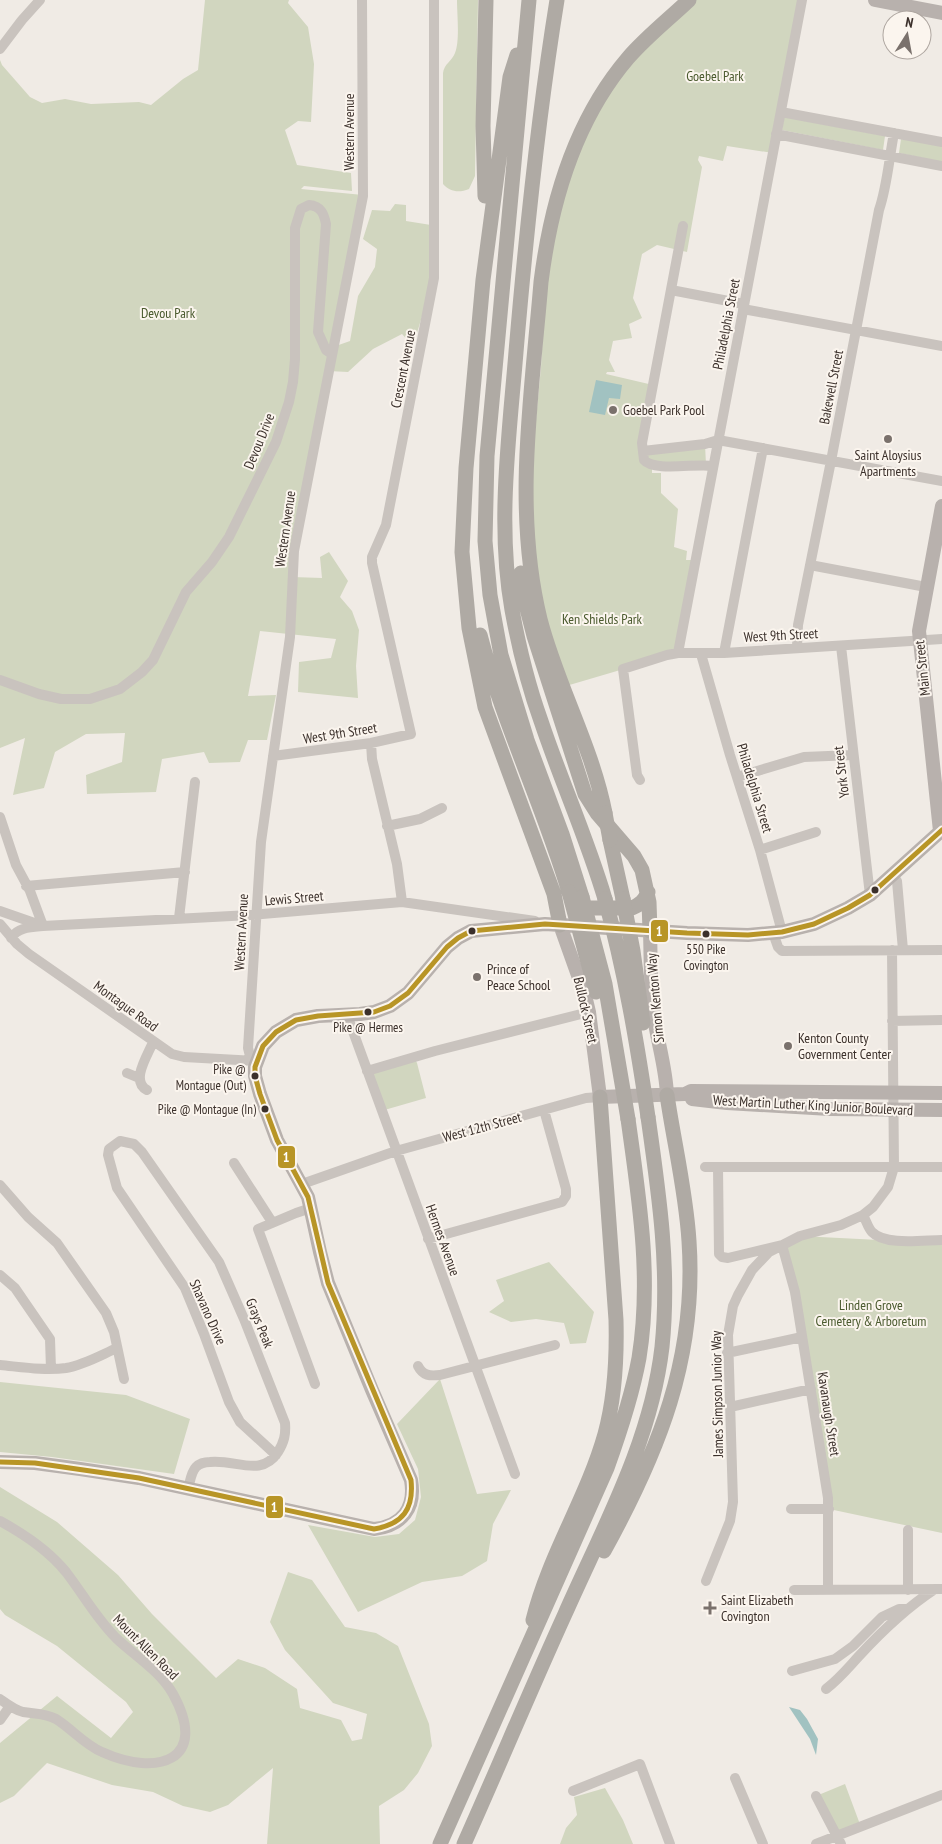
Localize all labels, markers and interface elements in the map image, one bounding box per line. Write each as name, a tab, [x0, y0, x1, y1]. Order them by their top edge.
north arrow	[882, 10, 932, 60]
text: N	[904, 13, 915, 32]
park label: Goebel Park	[686, 67, 744, 85]
street label: Western Avenue	[340, 93, 358, 170]
street label: Philadelphia Street	[708, 277, 744, 371]
park label: Devou Park	[141, 304, 196, 322]
street label: Crescent Avenue	[387, 328, 419, 410]
street label: Bakewell Street	[815, 348, 847, 426]
place label: Goebel Park Pool	[623, 401, 705, 419]
marker: Goebel Park Pool	[607, 404, 619, 416]
street label: Devou Drive	[240, 410, 278, 472]
marker: Saint Aloysius Apartments	[882, 433, 894, 445]
place label: Saint Aloysius Apartments	[855, 446, 922, 480]
street label: Western Avenue	[271, 489, 299, 568]
park label: Ken Shields Park	[562, 610, 643, 628]
street label: West 9th Street	[743, 624, 819, 646]
street label: Main Street	[910, 639, 934, 697]
street label: West 9th Street	[302, 718, 378, 748]
street label: Philadelphia Street	[733, 741, 777, 835]
street label: York Street	[829, 745, 853, 799]
unlabelled marker	[870, 885, 880, 895]
street label: Lewis Street	[264, 886, 324, 910]
street label: Western Avenue	[230, 893, 252, 971]
line badge: 1	[650, 919, 669, 943]
text: 1	[656, 922, 662, 940]
unlabelled marker	[467, 926, 477, 936]
marker: 550 Pike Covington	[701, 929, 711, 939]
place label: 550 Pike Covington	[683, 941, 729, 974]
street label: Simon Kenton Way	[642, 952, 668, 1044]
place label: Prince of Peace School	[487, 960, 551, 994]
marker: Prince of Peace School	[471, 971, 483, 983]
street label: Bullock Street	[570, 975, 602, 1045]
street label: Montague Road	[90, 977, 162, 1035]
marker: Pike @ Hermes	[363, 1007, 373, 1017]
place label: Pike @ Hermes	[333, 1019, 403, 1036]
place label: Kenton County Government Center	[798, 1029, 891, 1063]
marker: Kenton County Government Center	[782, 1040, 794, 1052]
place label: Pike @ Montague (Out)	[176, 1061, 246, 1094]
marker: Pike @ Montague (Out)	[250, 1071, 260, 1081]
street label: West Martin Luther King Junior Boulevard	[713, 1091, 913, 1119]
place label: Pike @ Montague (In)	[158, 1101, 256, 1118]
marker: Pike @ Montague (In)	[260, 1104, 270, 1114]
street label: West 12th Street	[441, 1108, 523, 1146]
line badge: 1	[277, 1145, 296, 1169]
text: 1	[283, 1148, 289, 1166]
street label: Hermes Avenue	[422, 1202, 464, 1278]
street label: Shavano Drive	[186, 1277, 230, 1348]
street label: Grays Peak	[242, 1296, 278, 1351]
park label: Linden Grove Cemetery & Arboretum	[816, 1296, 926, 1330]
street label: James Simpson Junior Way	[707, 1330, 727, 1459]
street label: Kavanaugh Street	[813, 1371, 845, 1458]
line badge: 1	[265, 1495, 284, 1519]
text: 1	[271, 1498, 277, 1516]
place label: Saint Elizabeth Covington	[721, 1591, 793, 1625]
marker: Saint Elizabeth Covington	[703, 1601, 717, 1615]
street label: Mount Allen Road	[109, 1610, 183, 1684]

